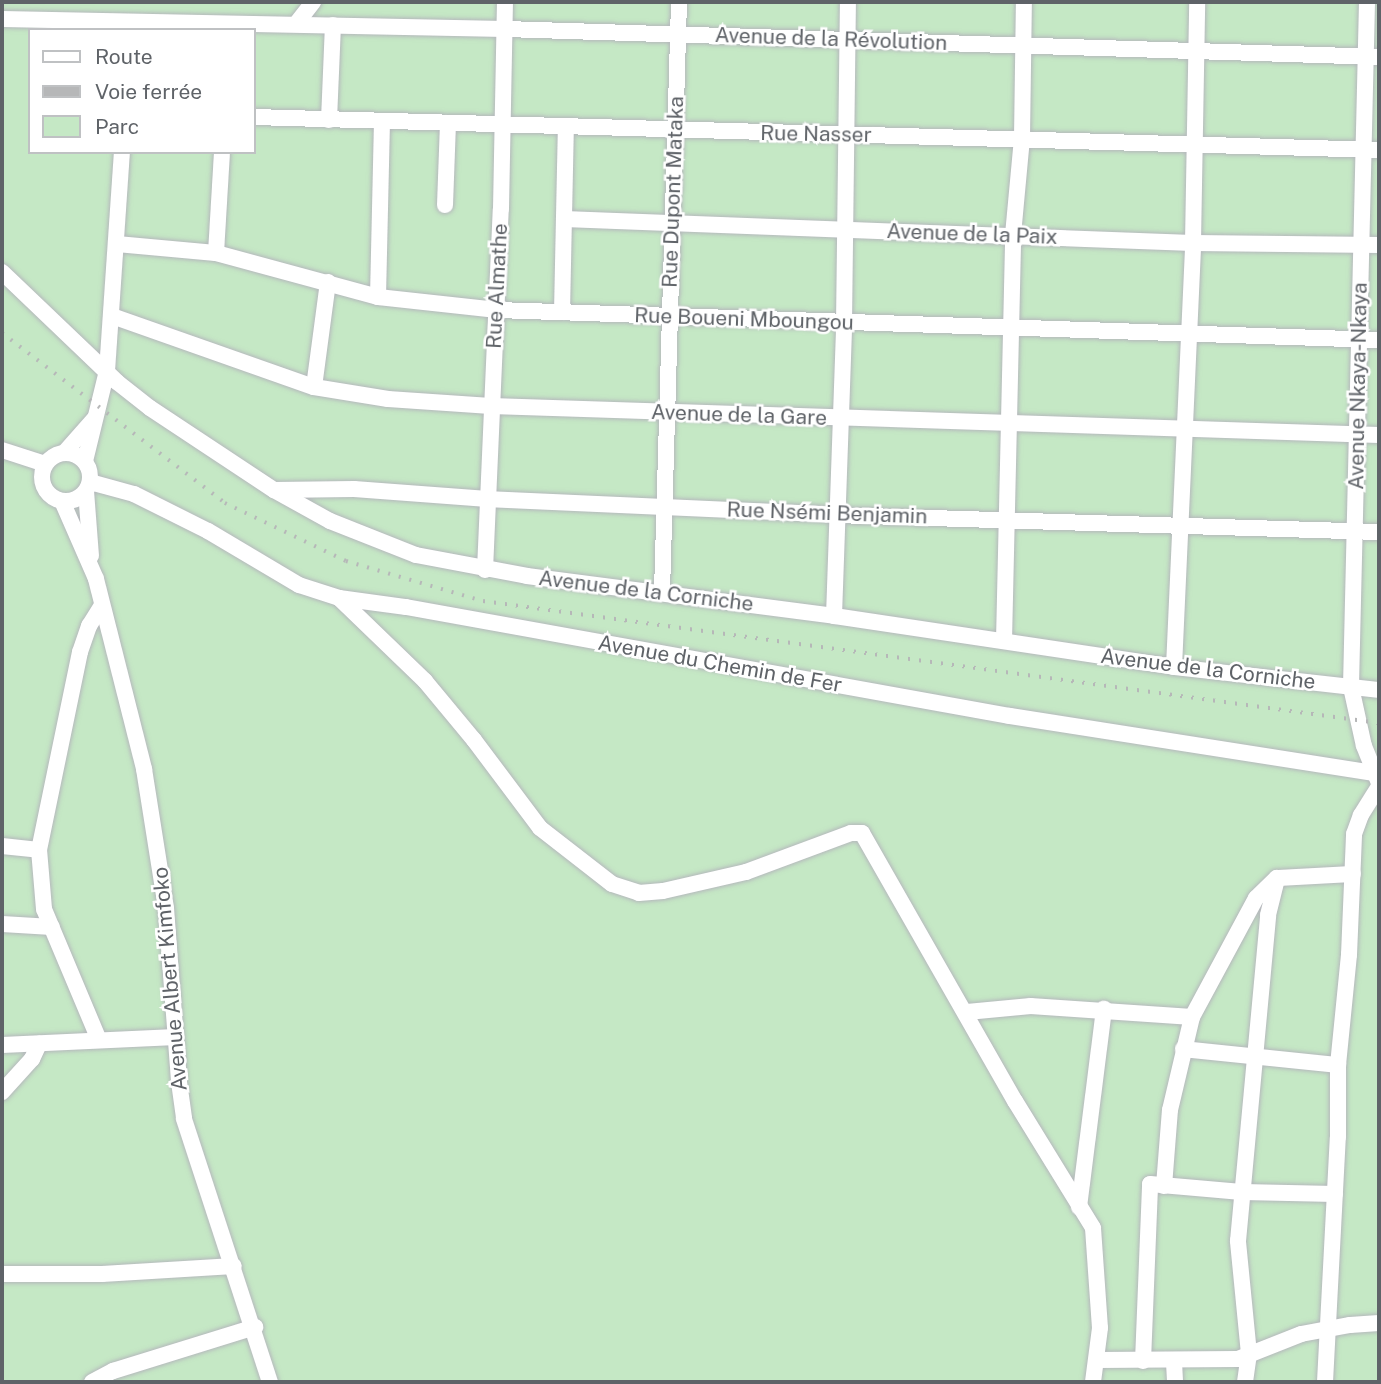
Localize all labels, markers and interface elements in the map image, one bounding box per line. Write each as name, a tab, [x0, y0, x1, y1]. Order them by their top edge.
street label: Avenue de la Révolution	[714, 22, 948, 56]
legend	[28, 28, 256, 154]
text: Route	[95, 44, 153, 69]
text: Voie ferrée	[95, 79, 202, 104]
street label: Rue Dupont Mataka	[657, 96, 689, 288]
text: Parc	[95, 114, 139, 139]
street label: Rue Nasser	[760, 120, 872, 148]
street label: Avenue de la Paix	[886, 218, 1058, 250]
street label: Rue Almathe	[481, 223, 513, 349]
street label: Avenue Nkaya-Nkaya	[1344, 282, 1372, 490]
street label: Rue Boueni Mboungou	[634, 303, 854, 335]
street label: Avenue de la Gare	[650, 399, 828, 431]
street label: Rue Nsémi Benjamin	[726, 497, 928, 529]
street label: Avenue de la Corniche	[537, 565, 755, 617]
street label: Avenue du Chemin de Fer	[596, 630, 844, 698]
street label: Avenue de la Corniche	[1099, 643, 1317, 695]
street label: Avenue Albert Kimfoko	[148, 866, 192, 1092]

